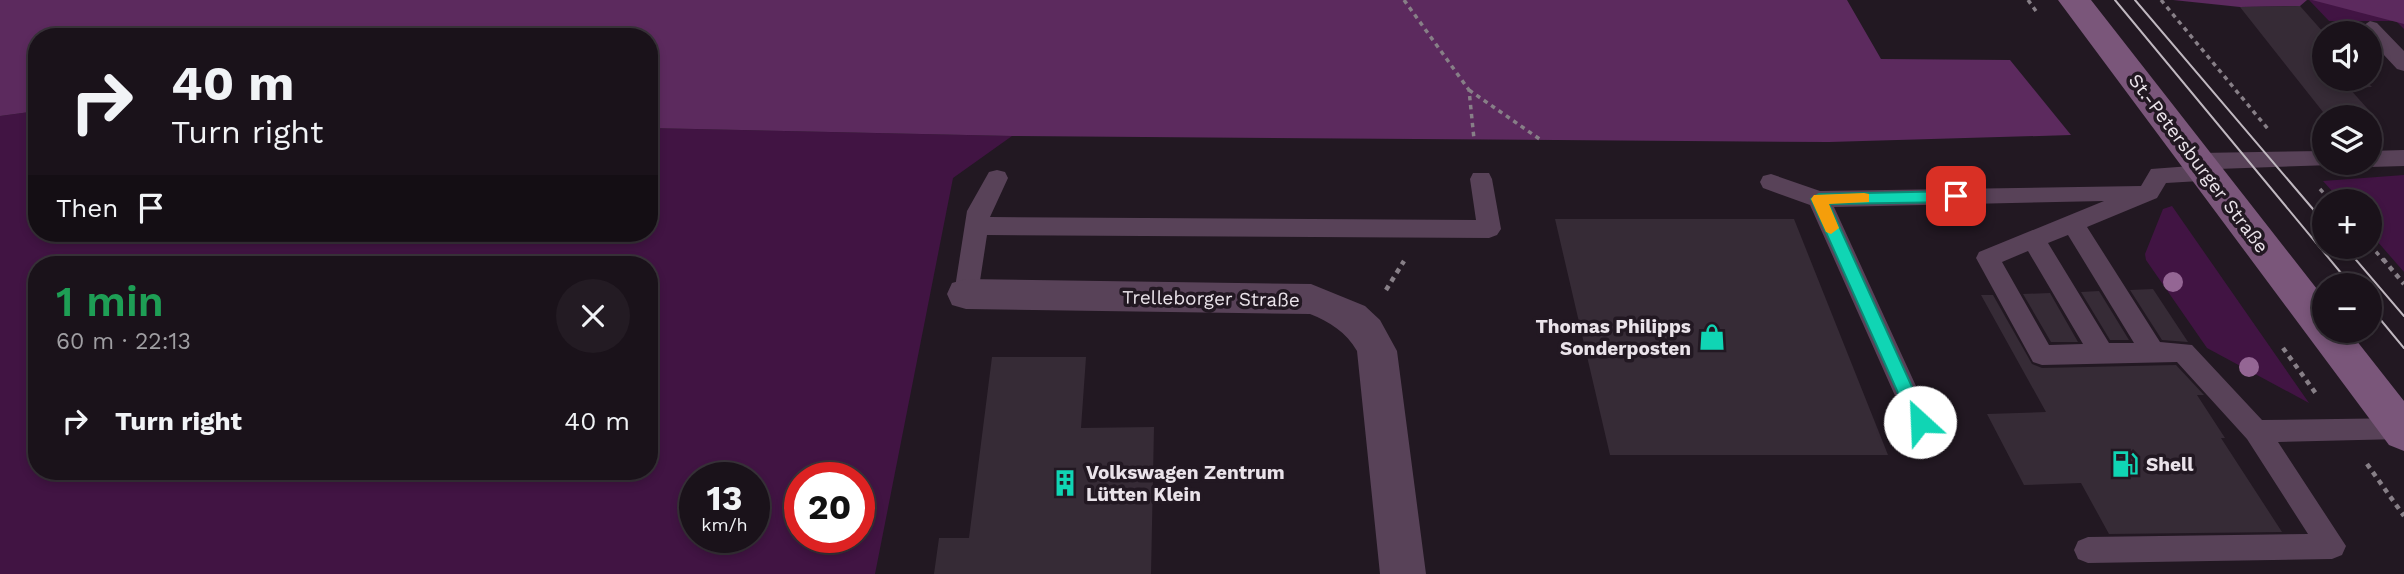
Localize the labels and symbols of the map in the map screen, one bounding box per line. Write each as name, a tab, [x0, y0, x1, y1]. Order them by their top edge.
street label: St.-Petersburger Straße	[2124, 69, 2274, 257]
pin	[1926, 166, 1986, 226]
street label: Trelleborger Straße	[1122, 285, 1300, 312]
place label: Thomas Philipps Sonderposten	[1535, 315, 1691, 360]
shop icon: Thomas Philipps Sonderposten	[1697, 322, 1727, 352]
position arrow	[1883, 385, 1957, 459]
fuel station icon: Shell	[2110, 449, 2140, 479]
place label: Shell	[2146, 453, 2194, 476]
place label: Volkswagen Zentrum Lütten Klein	[1086, 461, 1285, 506]
speed limit sign: 20	[784, 462, 875, 553]
building icon: Volkswagen Zentrum Lütten Klein	[1050, 468, 1080, 498]

